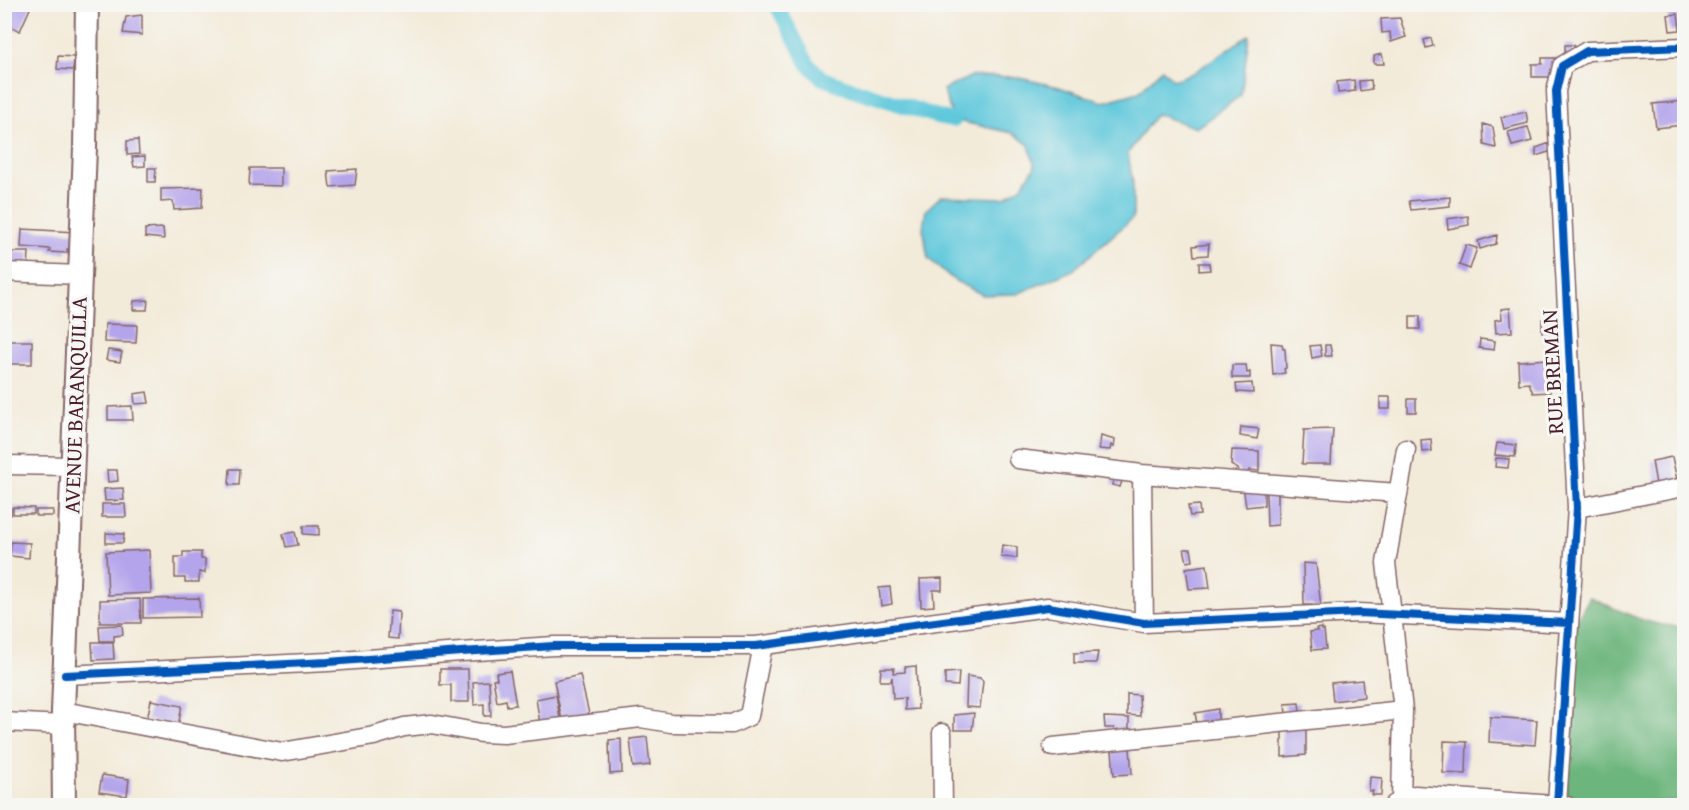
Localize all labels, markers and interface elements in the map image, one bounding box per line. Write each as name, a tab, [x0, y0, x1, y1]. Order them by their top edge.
street label: AVENUE BARANQUILLA	[55, 295, 95, 514]
street label: RUE BREMAN	[1533, 309, 1571, 435]

